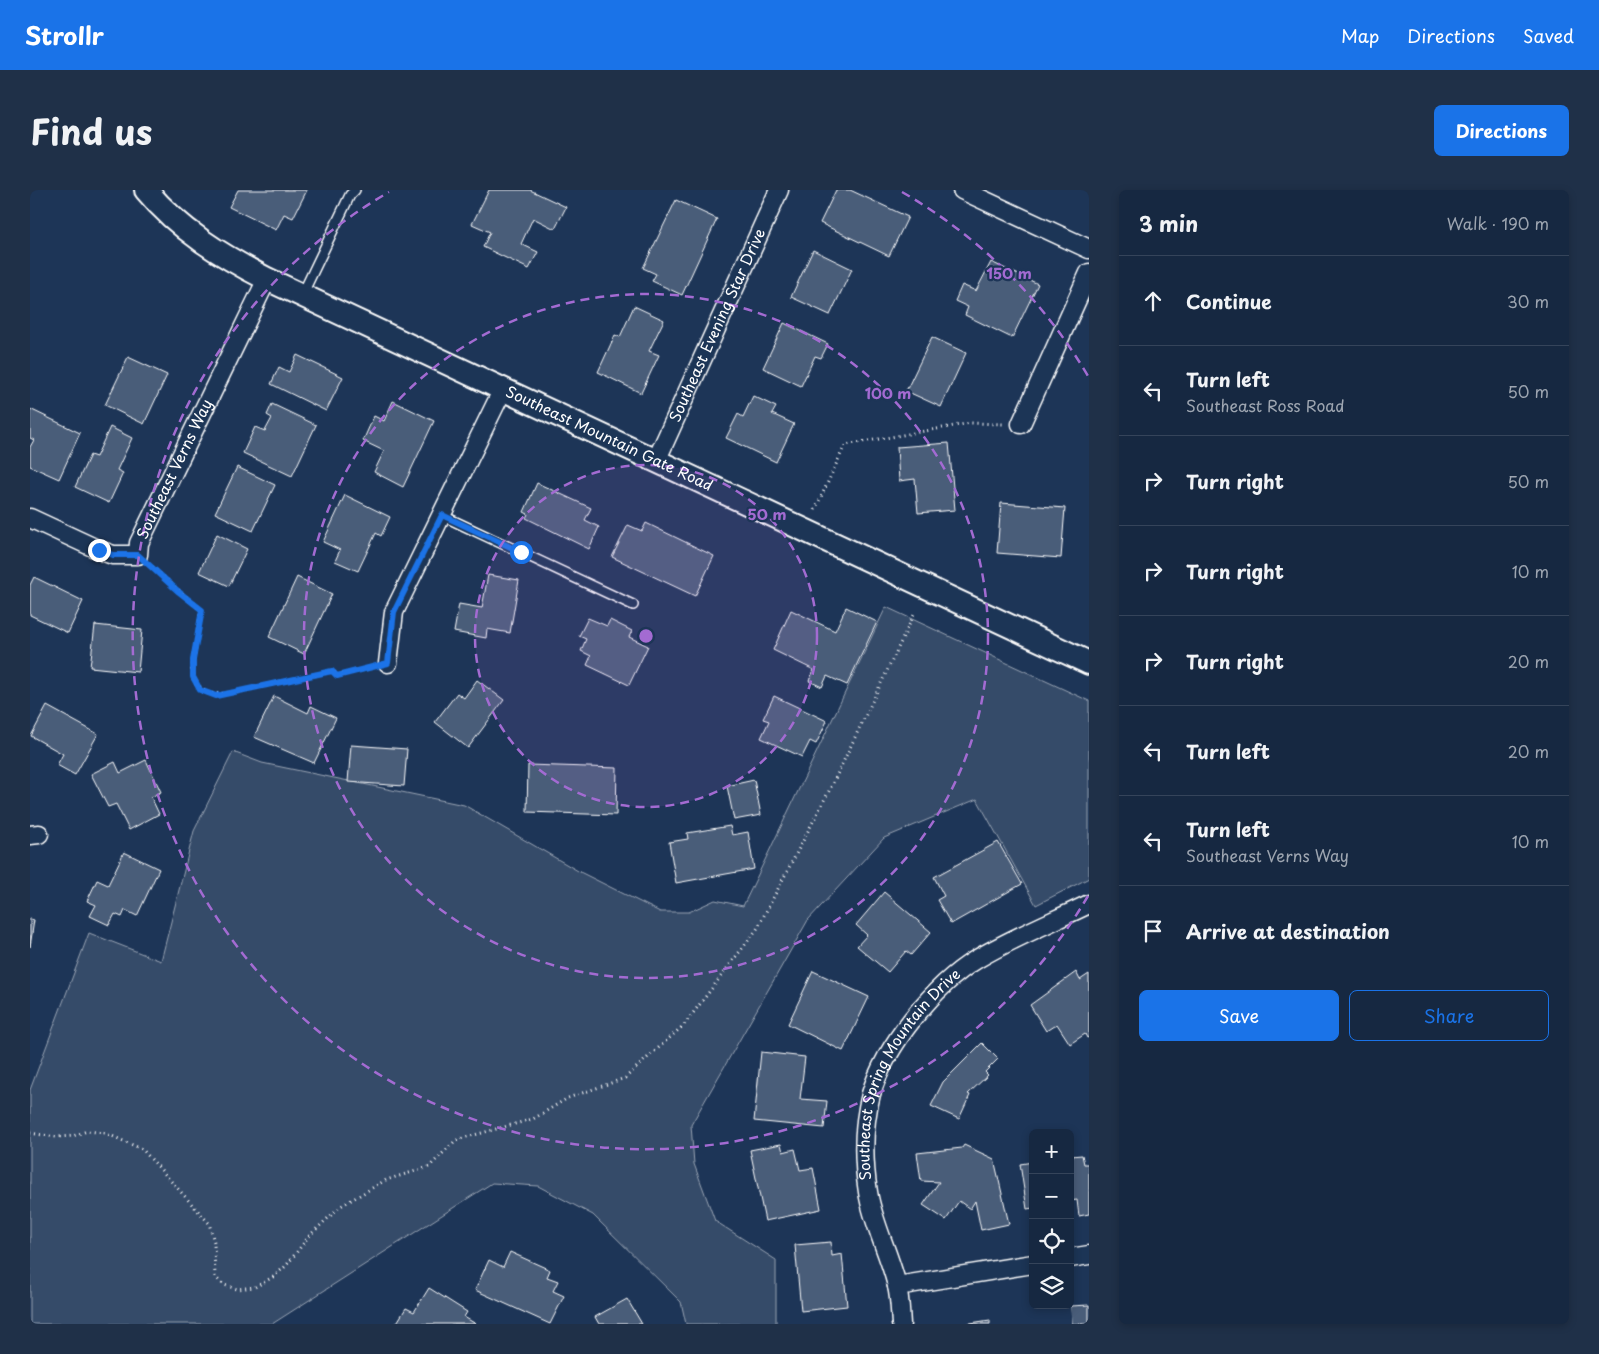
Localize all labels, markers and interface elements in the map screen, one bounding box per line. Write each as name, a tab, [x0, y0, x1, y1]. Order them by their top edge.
text: Strollr	[25, 17, 104, 53]
text: Map	[1341, 22, 1379, 49]
text: Directions	[1407, 22, 1495, 49]
text: Saved	[1523, 22, 1574, 49]
text: Find us	[30, 104, 152, 157]
button: Directions	[1434, 105, 1569, 156]
text: 3 min	[1139, 207, 1198, 239]
text: Walk · 190 m	[1447, 211, 1549, 235]
street label: Southeast Evening Star Drive	[662, 224, 770, 425]
text: 150 m	[986, 261, 1032, 284]
icon: ahead	[1139, 287, 1167, 315]
text: Continue	[1186, 287, 1272, 315]
text: 30 m	[1507, 289, 1549, 313]
text: Turn left	[1186, 365, 1270, 393]
icon: left	[1139, 377, 1167, 405]
street label: Southeast Mountain Gate Road	[502, 379, 717, 496]
text: 50 m	[1508, 379, 1549, 403]
text: 100 m	[865, 381, 911, 404]
text: Southeast Ross Road	[1186, 393, 1345, 417]
street label: Southeast Verns Way	[130, 395, 217, 542]
icon: right	[1139, 467, 1167, 495]
text: Turn right	[1186, 467, 1284, 495]
text: 50 m	[1508, 469, 1549, 493]
text: 50 m	[748, 502, 786, 525]
route end	[88, 539, 111, 562]
route start	[510, 541, 533, 564]
icon: right	[1139, 557, 1167, 585]
text: Turn right	[1186, 557, 1284, 585]
text: 10 m	[1512, 559, 1549, 583]
centre of rings	[637, 627, 655, 645]
icon: right	[1139, 647, 1167, 675]
text: Turn right	[1186, 647, 1284, 675]
text: 20 m	[1508, 649, 1549, 673]
icon: left	[1139, 737, 1167, 765]
text: Turn left	[1186, 737, 1270, 765]
text: 20 m	[1508, 739, 1549, 763]
text: Turn left	[1186, 815, 1270, 843]
icon: left	[1139, 827, 1167, 855]
text: 10 m	[1512, 829, 1549, 853]
text: Southeast Verns Way	[1186, 843, 1349, 867]
icon: arrive	[1139, 917, 1167, 945]
text: Arrive at destination	[1186, 917, 1390, 945]
street label: Southeast Spring Mountain Drive	[852, 962, 965, 1182]
button: Save	[1139, 990, 1339, 1041]
button: Share	[1349, 990, 1549, 1041]
map controls	[1029, 1129, 1074, 1309]
button: +	[1029, 1129, 1074, 1174]
button: −	[1029, 1174, 1074, 1219]
button: locate	[1029, 1219, 1074, 1264]
button: layers	[1029, 1264, 1074, 1309]

